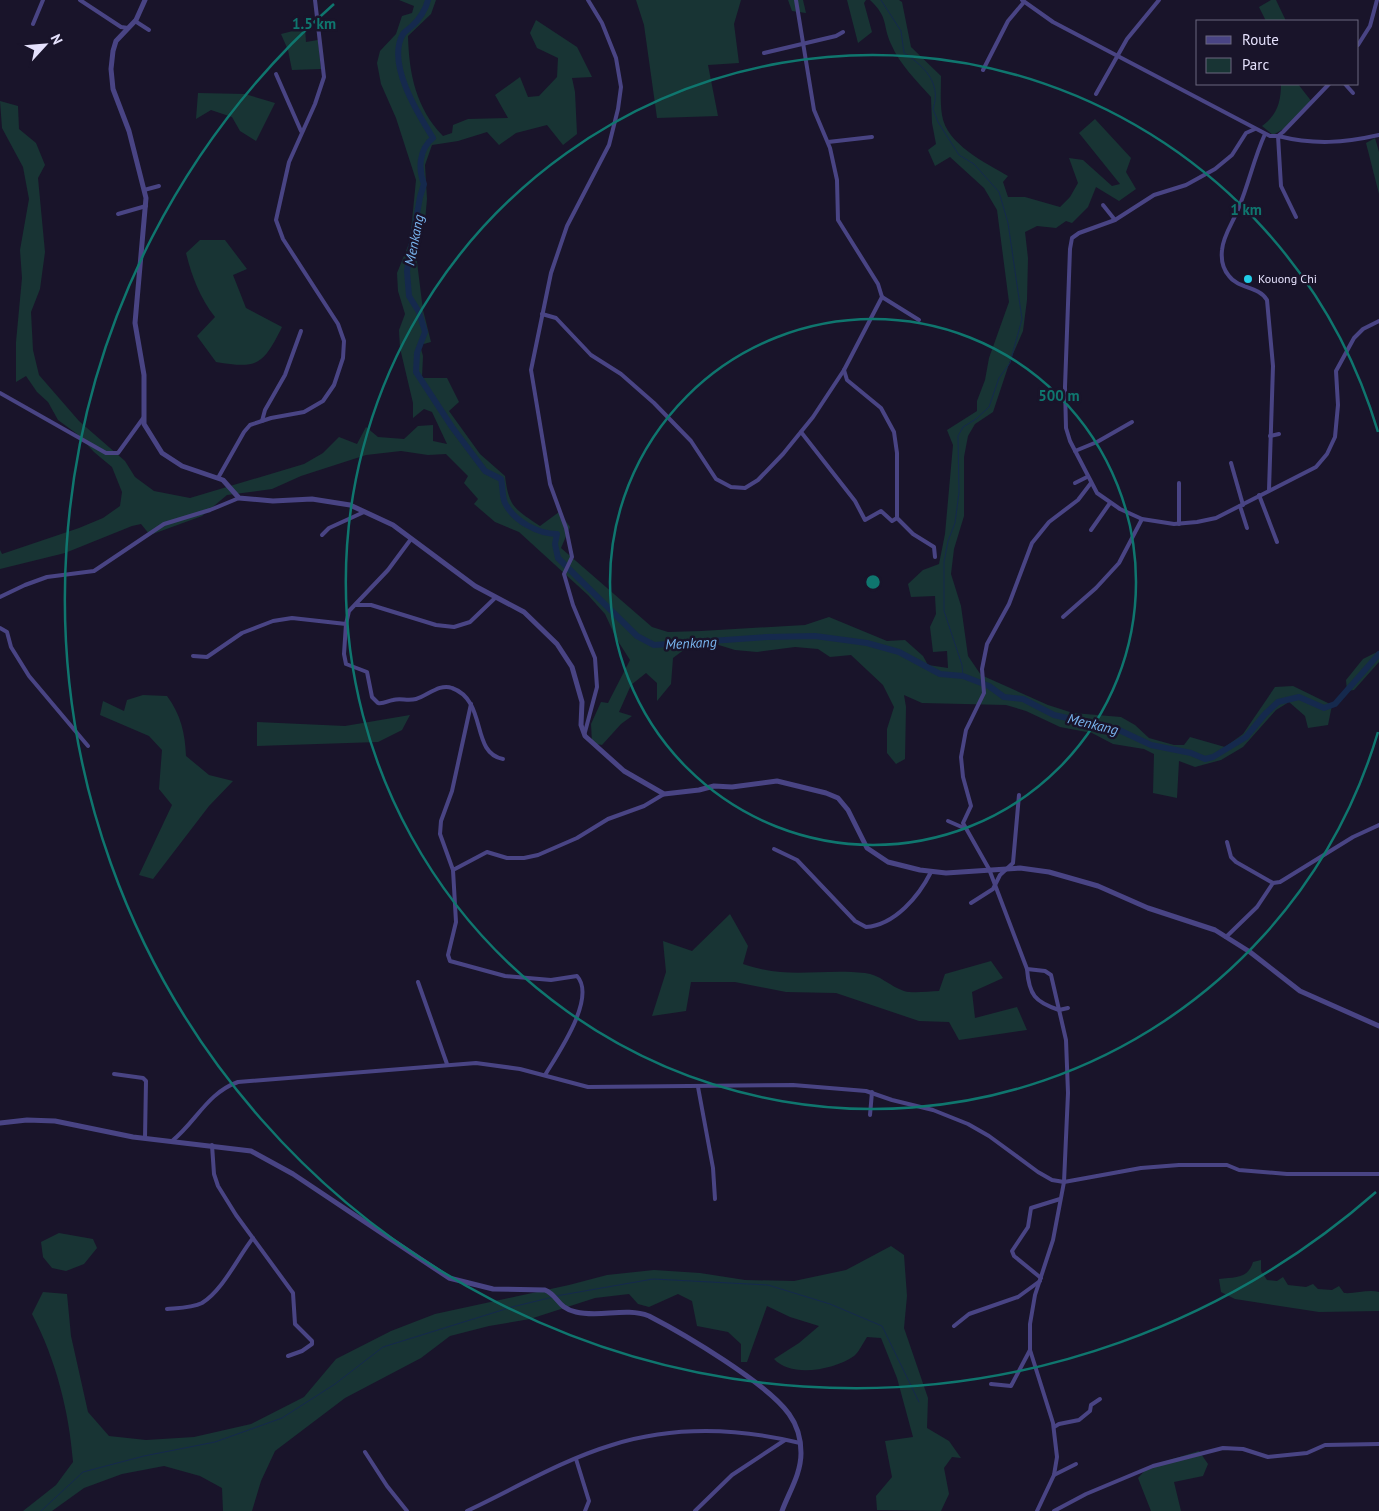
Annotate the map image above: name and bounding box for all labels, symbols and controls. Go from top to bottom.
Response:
text: 1.5 km [292,14,336,33]
north arrow [20,20,70,70]
legend [1196,20,1359,85]
text: Route [1242,30,1279,49]
text: N [47,31,67,47]
text: Parc [1242,55,1269,74]
text: 1 km [1230,200,1262,219]
water label: Menkang [400,213,428,267]
place label: Kouong Chi [1258,271,1317,286]
marker: Kouong Chi [1242,273,1254,285]
text: 500 m [1038,386,1080,405]
centre of rings [864,573,882,591]
water label: Menkang [665,633,717,653]
water label: Menkang [1066,709,1120,739]

